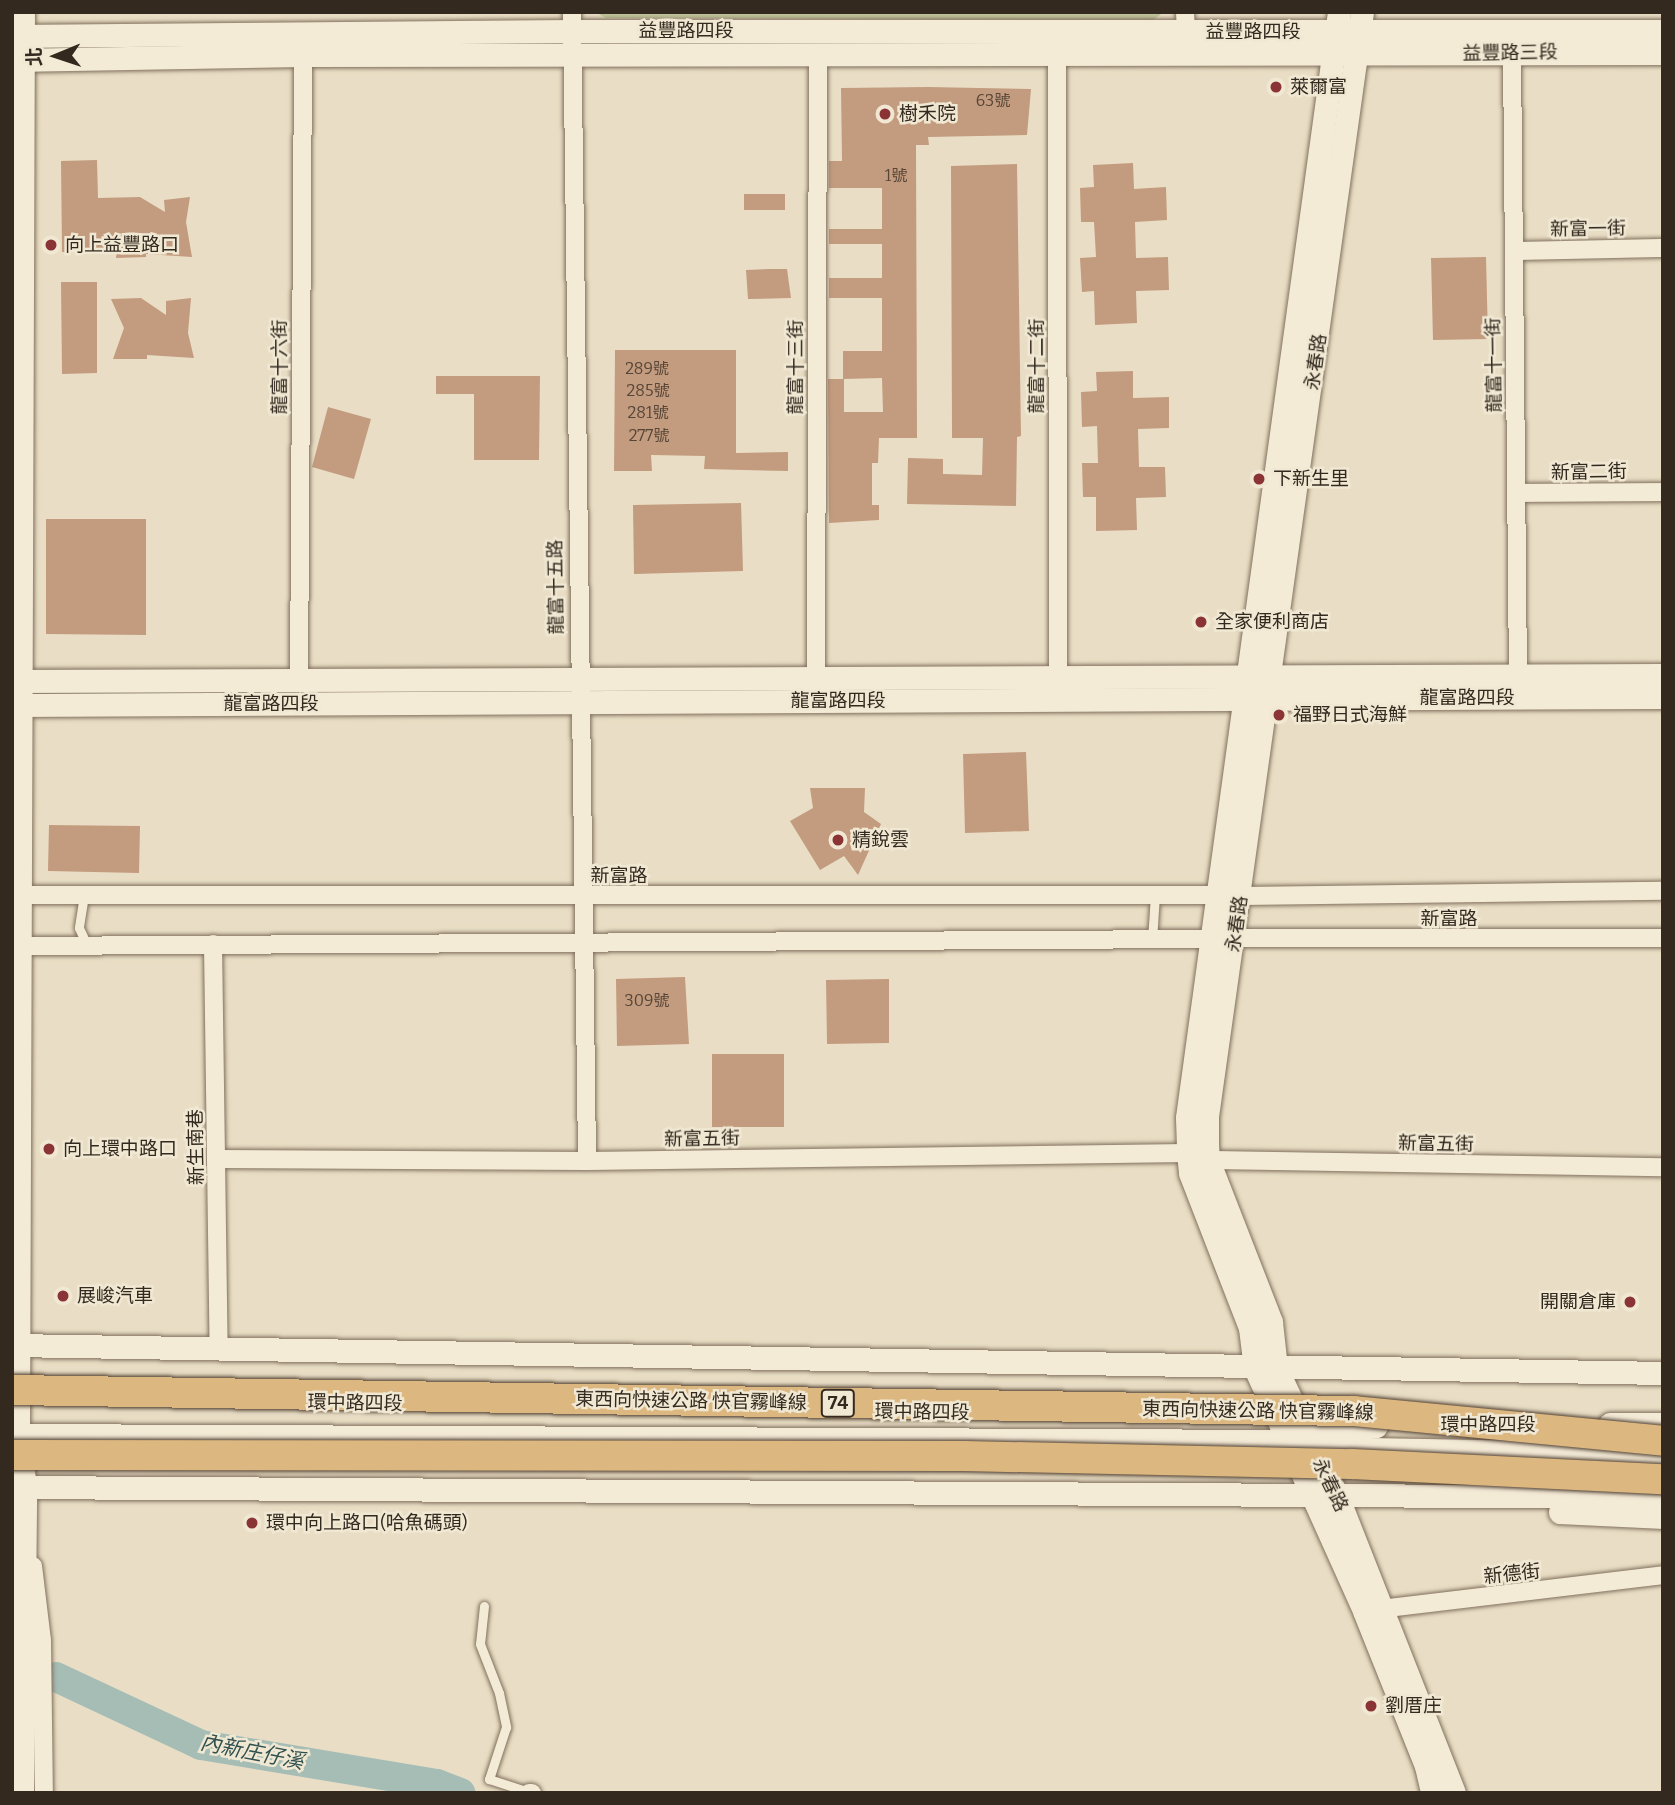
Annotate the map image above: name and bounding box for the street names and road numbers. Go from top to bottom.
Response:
street label: 益豐路四段 [639,20,733,42]
street label: 益豐路四段 [1206,21,1300,43]
street label: 益豐路三段 [1462,41,1558,65]
street label: 新富一街 [1550,217,1626,241]
street label: 龍富十一街 [1482,317,1506,413]
street label: 龍富十二街 [1026,319,1048,413]
street label: 龍富十六街 [269,320,291,414]
street label: 龍富十三街 [785,320,807,414]
street label: 永春路 [1301,332,1331,392]
street label: 新富二街 [1551,460,1627,484]
street label: 龍富十五路 [544,539,568,635]
street label: 龍富路四段 [1420,687,1514,709]
street label: 龍富路四段 [791,690,885,712]
street label: 龍富路四段 [224,693,318,715]
street label: 新富路 [591,865,647,887]
street label: 永春路 [1222,894,1252,954]
street label: 新富路 [1421,908,1477,930]
street label: 新生南巷 [184,1109,208,1185]
street label: 新富五街 [664,1127,740,1151]
street label: 新富五街 [1398,1132,1474,1156]
street label: 東西向快速公路 快官霧峰線 [575,1388,807,1414]
road number: 74 [820,1388,856,1418]
street label: 環中路四段 [307,1391,403,1415]
street label: 東西向快速公路 快官霧峰線 [1142,1398,1374,1424]
street label: 環中路四段 [874,1400,970,1424]
street label: 環中路四段 [1441,1414,1535,1436]
street label: 永春路 [1307,1454,1353,1516]
street label: 新德街 [1482,1560,1542,1588]

